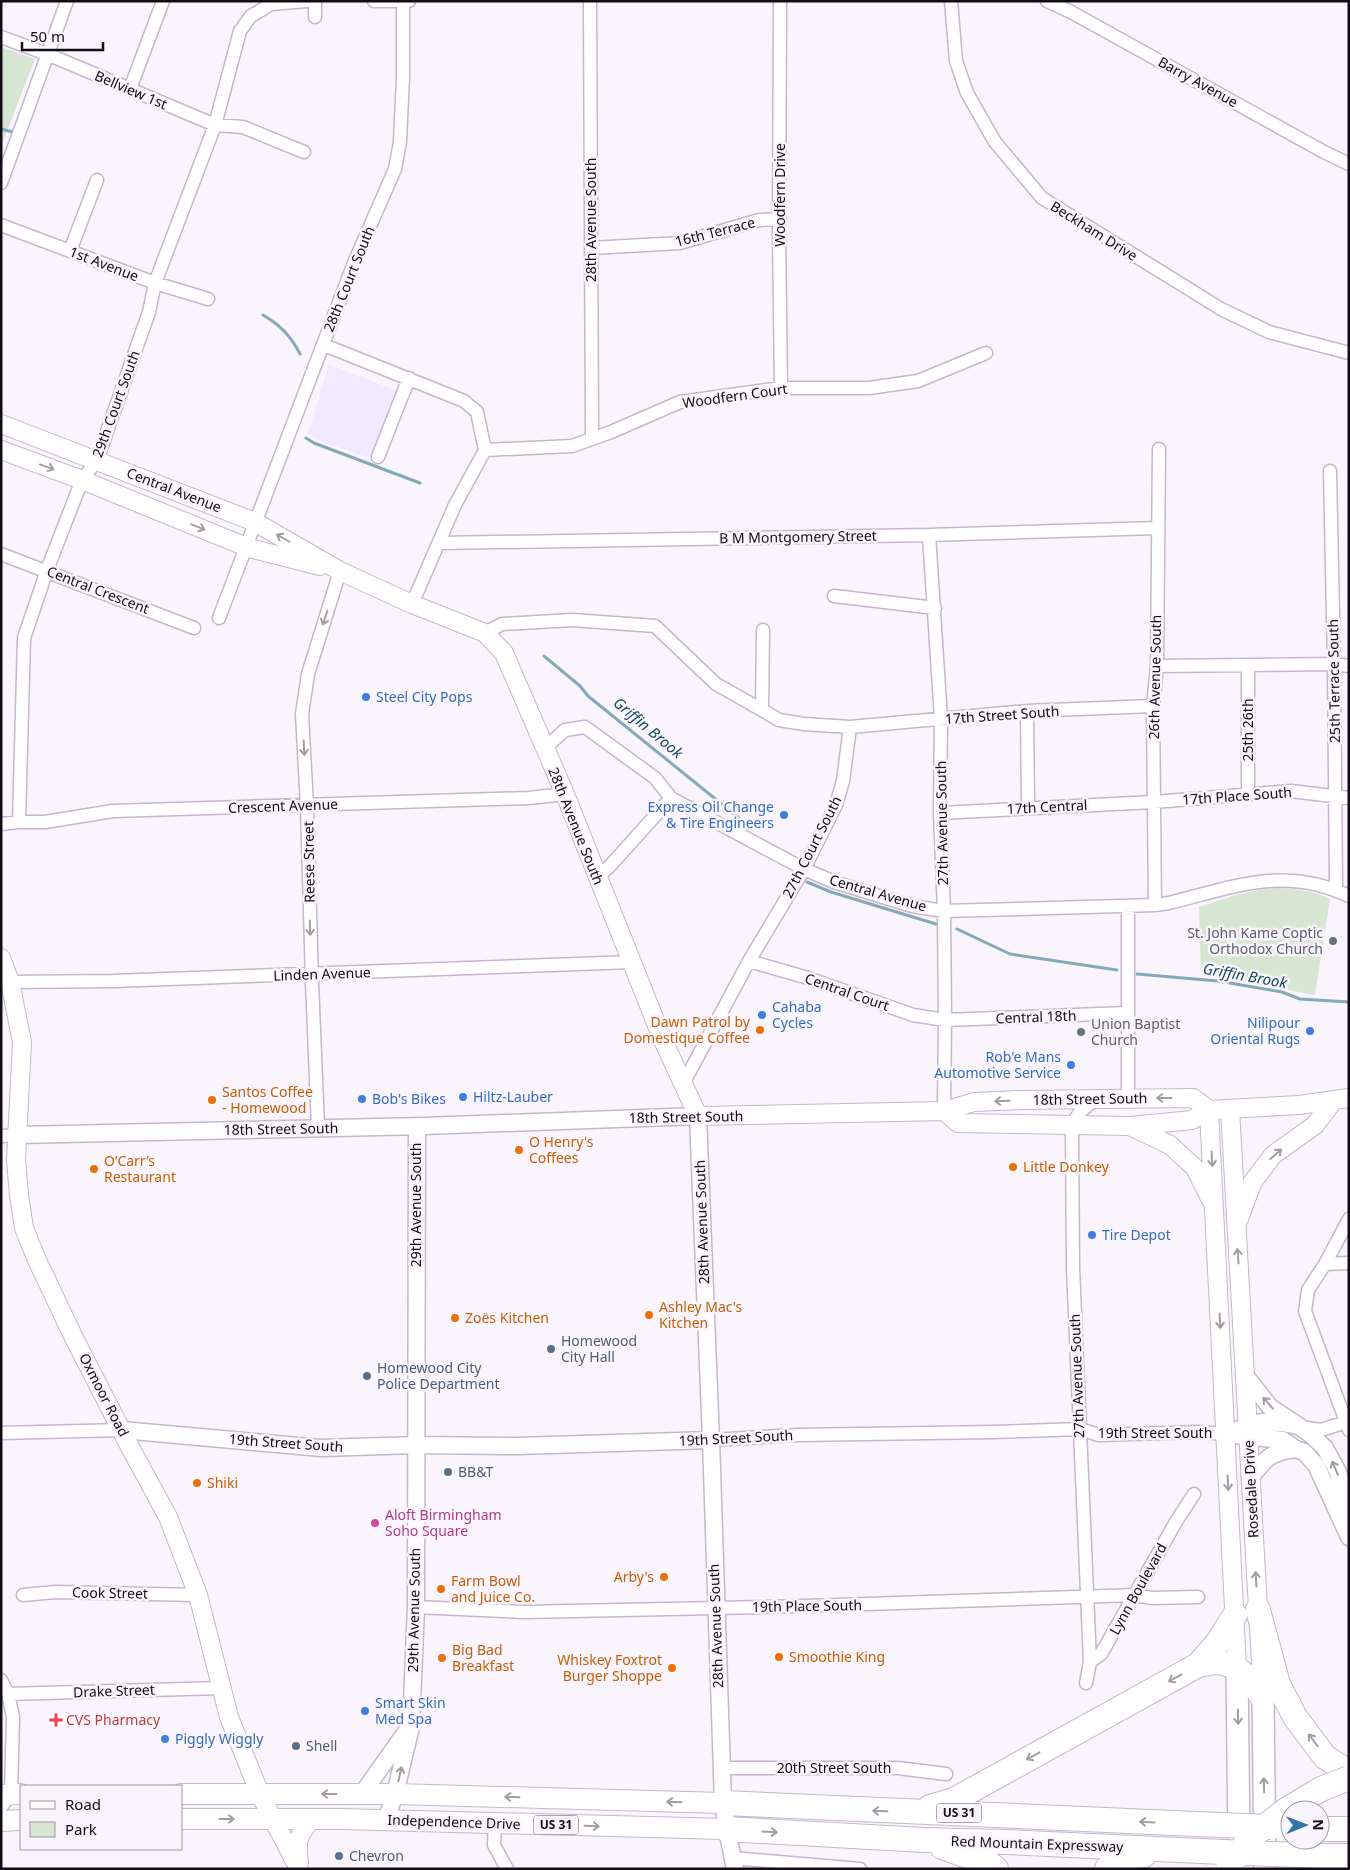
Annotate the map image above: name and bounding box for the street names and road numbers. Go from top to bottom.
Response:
street label: Barry Avenue [1155,52,1242,111]
street label: Bellview 1st [92,66,170,113]
street label: Woodfern Drive [770,143,789,247]
street label: 28th Avenue South [581,158,600,282]
street label: Beckham Drive [1047,196,1141,265]
street label: 16th Terrace [673,212,757,251]
street label: 28th Court South [319,223,378,334]
street label: 1st Avenue [67,242,142,285]
street label: 29th Court South [87,348,144,460]
street label: Woodfern Court [681,379,789,412]
street label: Central Avenue [124,463,224,516]
street label: B M Montgomery Street [719,526,877,547]
street label: Central Crescent [44,561,152,618]
street label: 26th Avenue South [1144,614,1165,739]
street label: 25th Terrace South [1323,619,1344,743]
street label: 25th 26th [1238,698,1257,762]
street label: 17th Street South [944,701,1060,728]
street label: 27th Avenue South [931,761,952,886]
street label: 28th Avenue South [544,764,609,887]
street label: 17th Place South [1181,782,1293,809]
street label: 27th Court South [778,792,846,901]
street label: Crescent Avenue [228,794,338,817]
street label: 17th Central [1006,795,1088,818]
street label: Reese Street [298,821,319,903]
street label: Central Avenue [827,870,929,915]
street label: Linden Avenue [273,962,371,985]
street label: Central Court [803,968,892,1015]
street label: Central 18th [995,1006,1077,1027]
street label: 18th Street South [1033,1088,1147,1109]
street label: 18th Street South [629,1106,743,1127]
street label: 18th Street South [224,1118,338,1139]
street label: 29th Avenue South [406,1143,425,1267]
street label: 28th Avenue South [690,1159,713,1285]
street label: 27th Avenue South [1065,1313,1088,1439]
street label: Oxmoor Road [75,1350,134,1440]
street label: 19th Street South [1098,1423,1212,1442]
street label: 19th Street South [678,1425,794,1450]
street label: 19th Street South [228,1429,344,1456]
street label: Rosedale Drive [1238,1439,1263,1538]
street label: Lynn Boulevard [1105,1540,1171,1638]
street label: 29th Avenue South [403,1547,424,1672]
street label: 28th Avenue South [704,1563,727,1689]
street label: Cook Street [72,1582,148,1603]
street label: 19th Place South [752,1595,862,1616]
street label: Drake Street [73,1680,155,1701]
street label: 20th Street South [777,1758,891,1777]
road number: US 31 [936,1804,982,1822]
street label: Independence Drive [387,1810,521,1833]
road number: US 31 [534,1816,578,1834]
street label: Red Mountain Expressway [950,1831,1125,1856]

